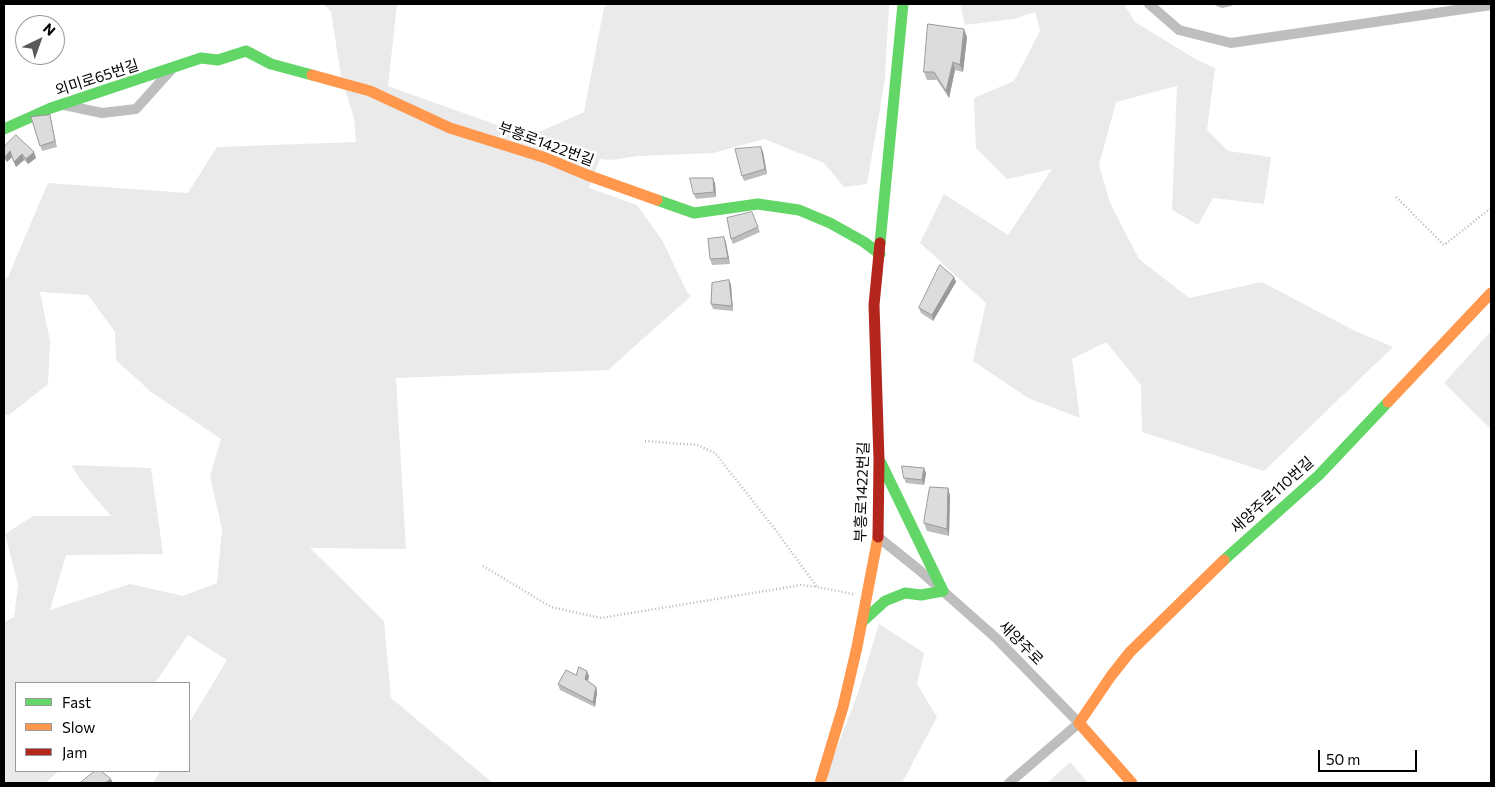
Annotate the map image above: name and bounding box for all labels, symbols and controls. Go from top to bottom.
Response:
north arrow [15,15,65,65]
text: N [40,19,59,39]
street label: 외미로65번길 [53,56,141,100]
street label: 부흥로1422번길 [496,118,596,170]
street label: 부흥로1422번길 [851,441,873,543]
street label: 새양주로110번길 [1227,453,1317,537]
street label: 새양주로 [995,617,1047,669]
legend [15,682,190,772]
text: Fast [62,693,91,711]
text: Slow [62,718,95,736]
scale bar [1320,740,1419,772]
text: Jam [62,743,87,761]
text: 50 m [1326,750,1360,768]

